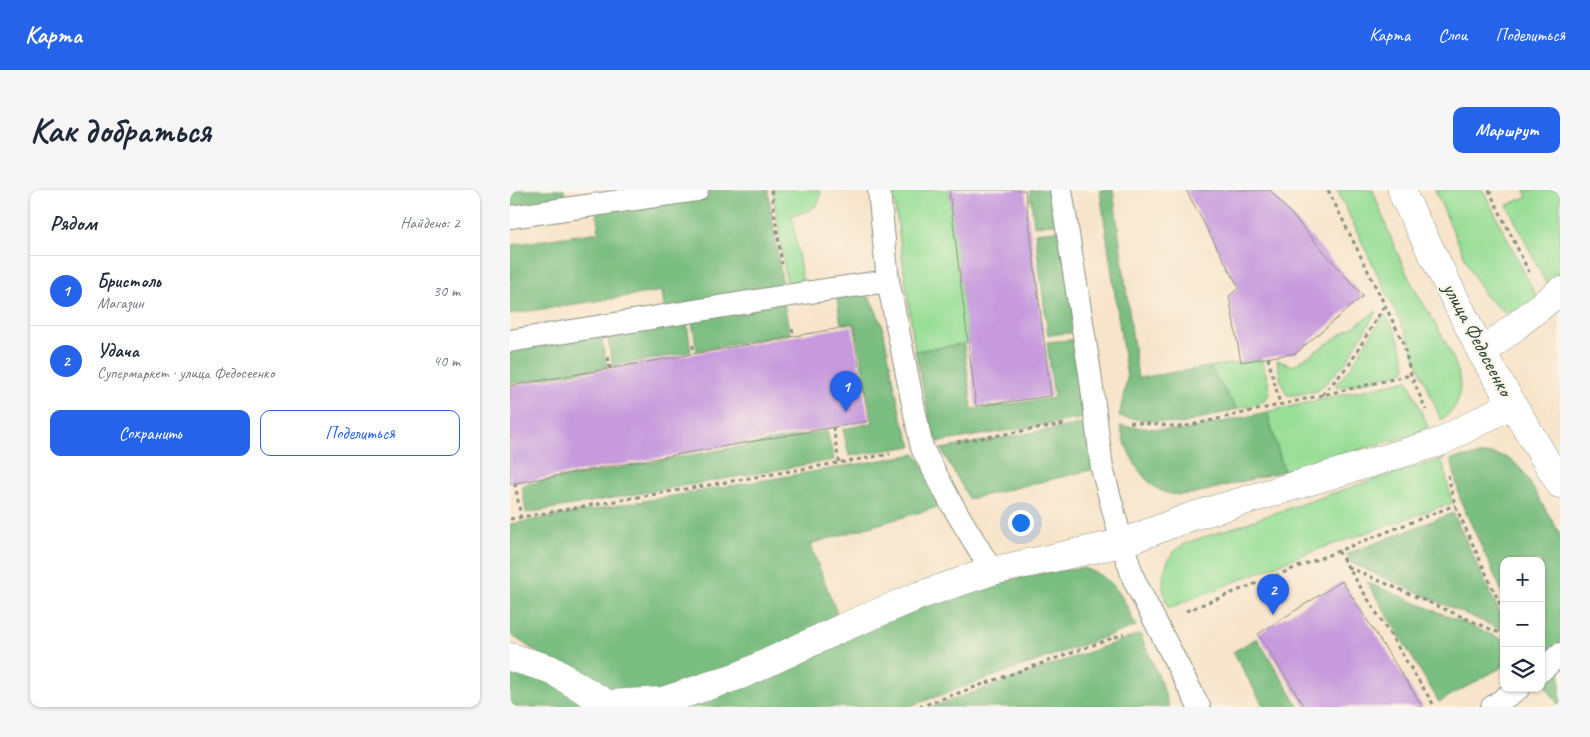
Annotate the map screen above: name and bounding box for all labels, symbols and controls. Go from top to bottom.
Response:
text: Карта [25,20,82,50]
text: Карта [1369,24,1410,46]
text: Слои [1438,24,1467,46]
text: Поделиться [1495,24,1565,46]
button: Маршрут [1453,107,1560,153]
text: Как добраться [30,108,211,153]
text: Рядом [50,210,97,236]
text: Найдено: 2 [400,213,460,233]
text: Бристоль [97,269,161,293]
street label: улица Федосеенко [1436,276,1520,402]
text: 1 [62,281,70,301]
text: 30 m [433,281,460,301]
text: Магазин [97,293,144,313]
text: Удача [97,339,139,363]
text: 2 [62,351,70,371]
text: 40 m [433,351,460,371]
text: Супермаркет · улица Федосеенко [97,363,274,383]
pin: 1 [830,371,862,412]
button: Сохранить [50,410,250,456]
button: Поделиться [260,410,460,456]
your location [1008,510,1034,536]
map controls [1500,557,1545,692]
button: + [1500,557,1545,602]
pin: 2 [1257,574,1289,615]
button: − [1500,602,1545,647]
button: layers [1500,647,1545,692]

